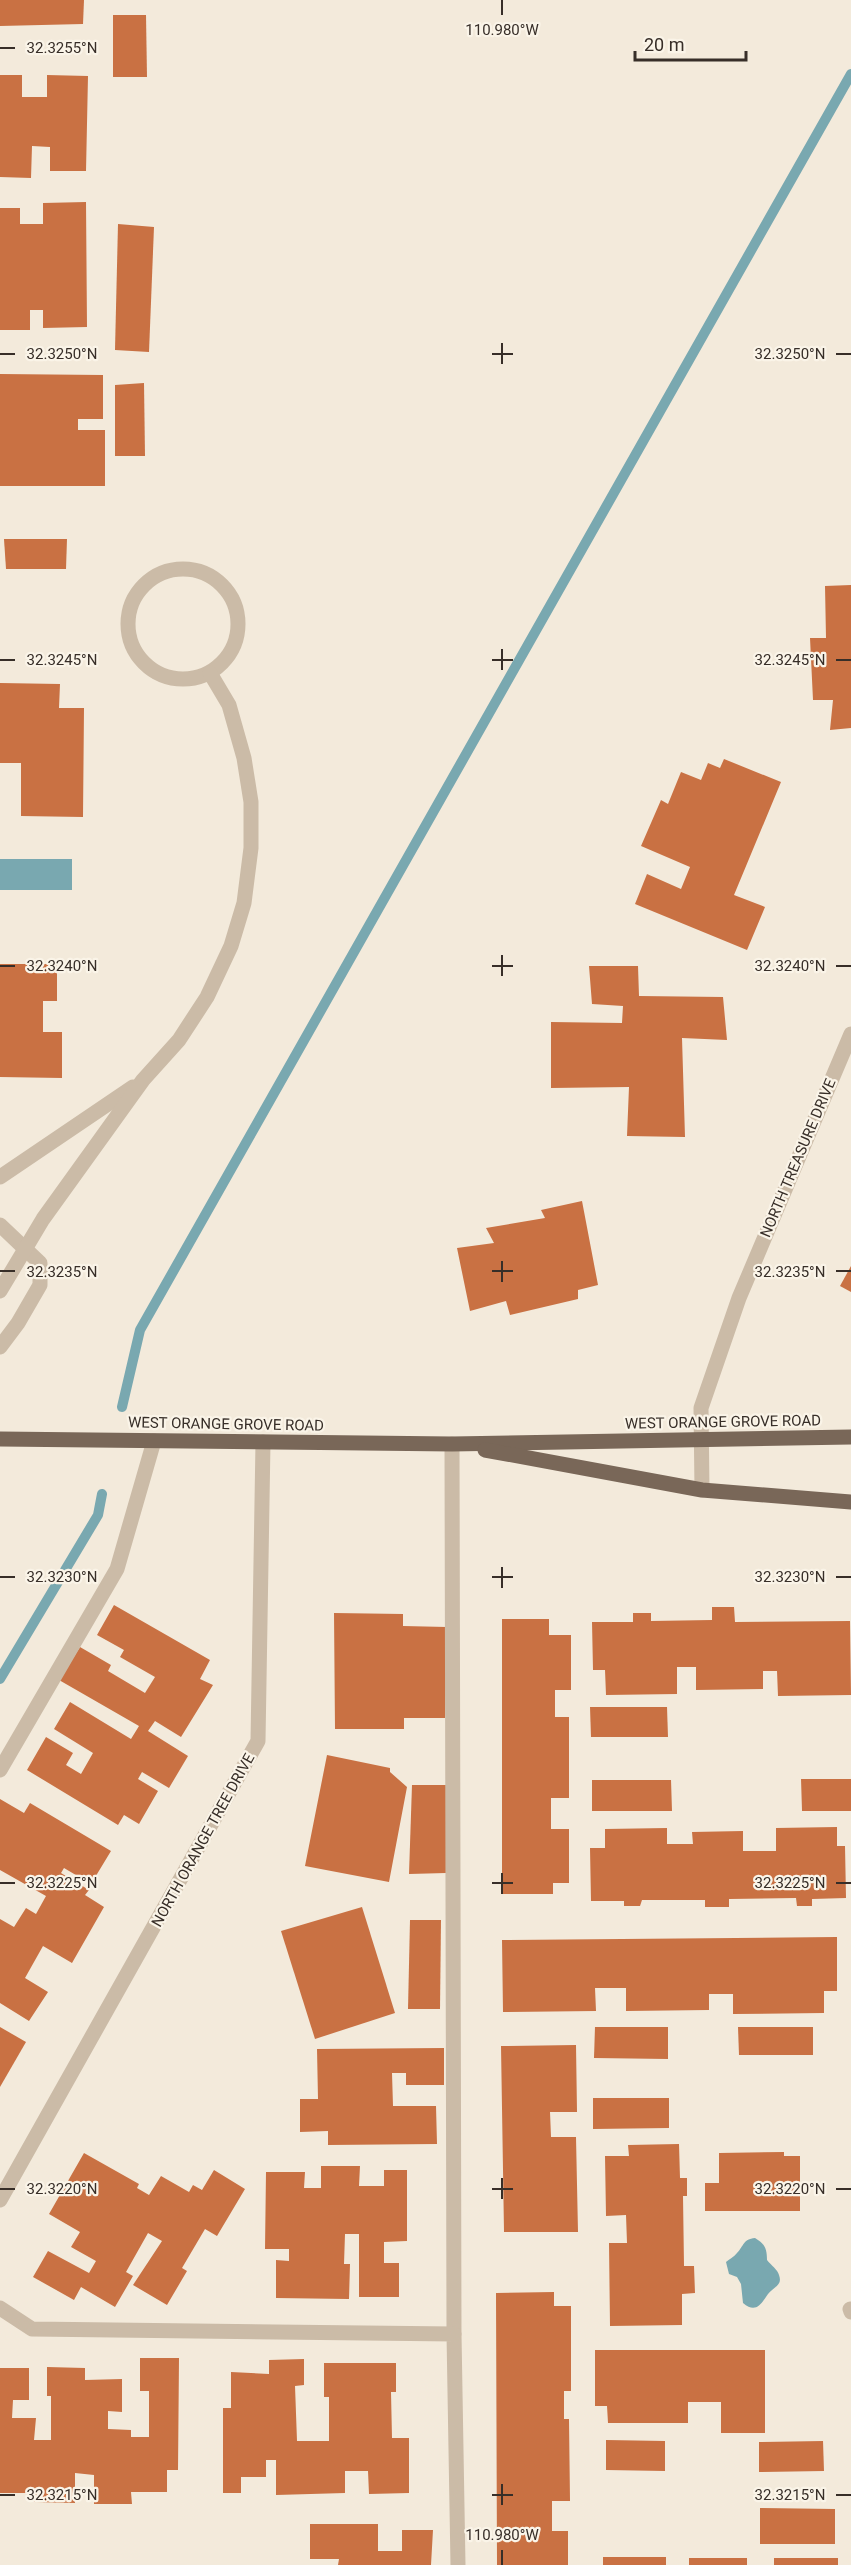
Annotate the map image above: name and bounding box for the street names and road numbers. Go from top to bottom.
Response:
street label: NORTH TREASURE DRIVE [756,1076,840,1240]
street label: WEST ORANGE GROVE ROAD [625,1411,821,1433]
street label: WEST ORANGE GROVE ROAD [128,1413,324,1435]
street label: NORTH ORANGE TREE DRIVE [148,1750,258,1930]

